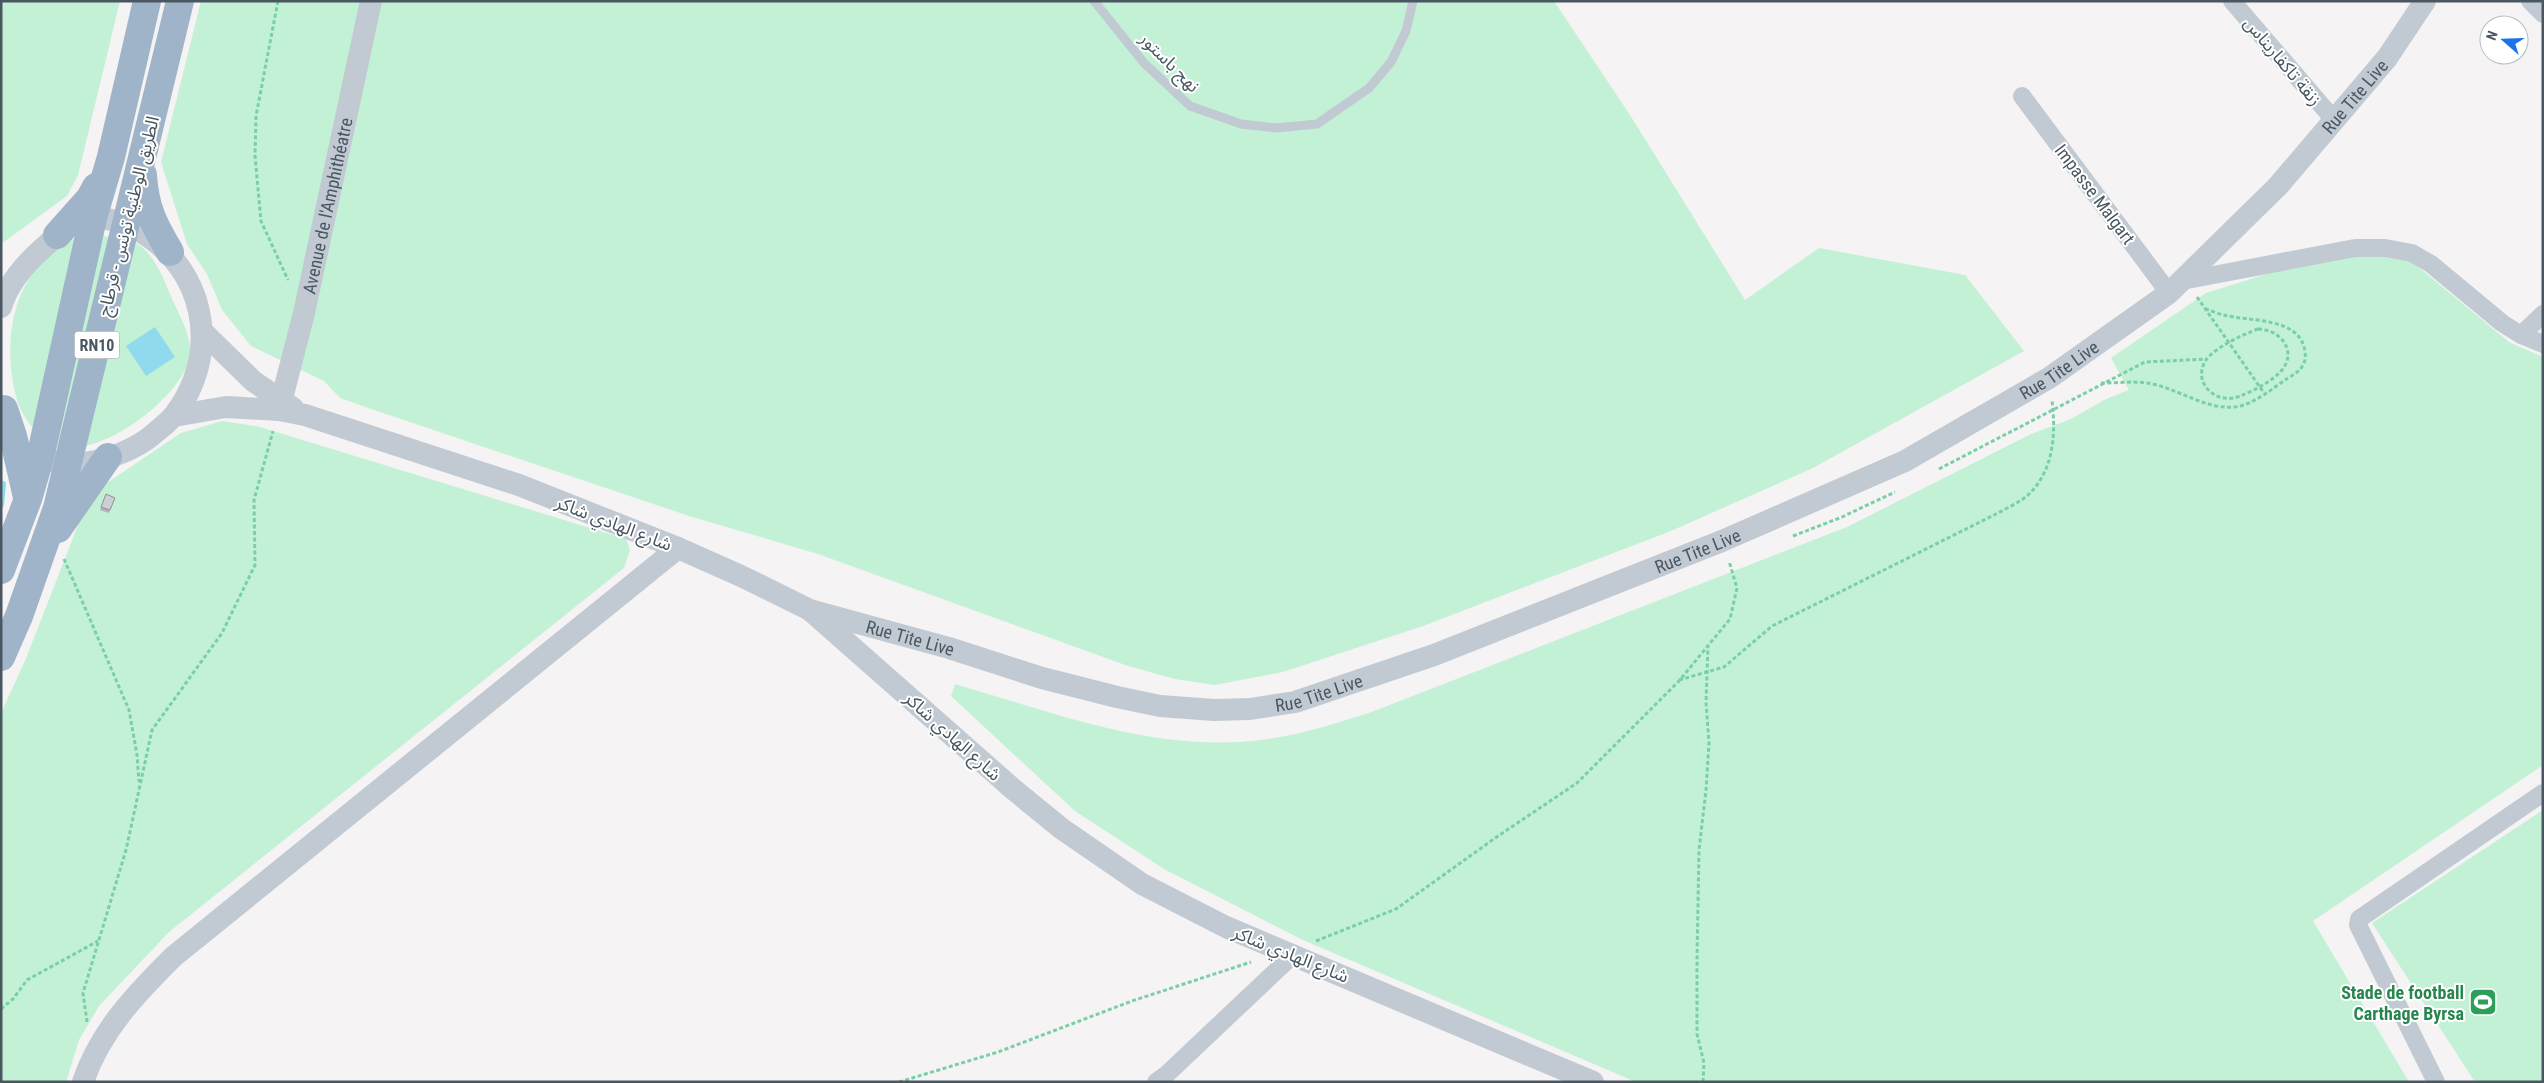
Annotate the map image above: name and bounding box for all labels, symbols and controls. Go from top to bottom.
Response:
street label: زنقة تاكفاريناس [2239,12,2326,110]
north arrow [2479,15,2529,65]
street label: نهج باستور [1133,27,1204,98]
text: N [2483,29,2501,42]
street label: Rue Tite Live [2317,55,2392,137]
street label: الطريق الوطنية تونس - قرطاج [93,114,166,319]
street label: Avenue de l'Amphithéatre [298,116,356,296]
street label: Impasse Malgart [2051,140,2139,248]
road number: RN10 [74,332,120,358]
street label: Rue Tite Live [2016,336,2102,403]
street label: شارع الهادي شاكر [551,491,675,559]
street label: Rue Tite Live [1652,524,1744,577]
street label: Rue Tite Live [864,615,957,660]
street label: Rue Tite Live [1273,669,1365,715]
street label: شارع الهادي شاكر [897,686,1006,788]
street label: شارع الهادي شاكر [1228,921,1352,990]
place label: Stade de football Carthage Byrsa [2341,982,2464,1024]
sports icon: Stade de football Carthage Byrsa [2468,987,2498,1017]

